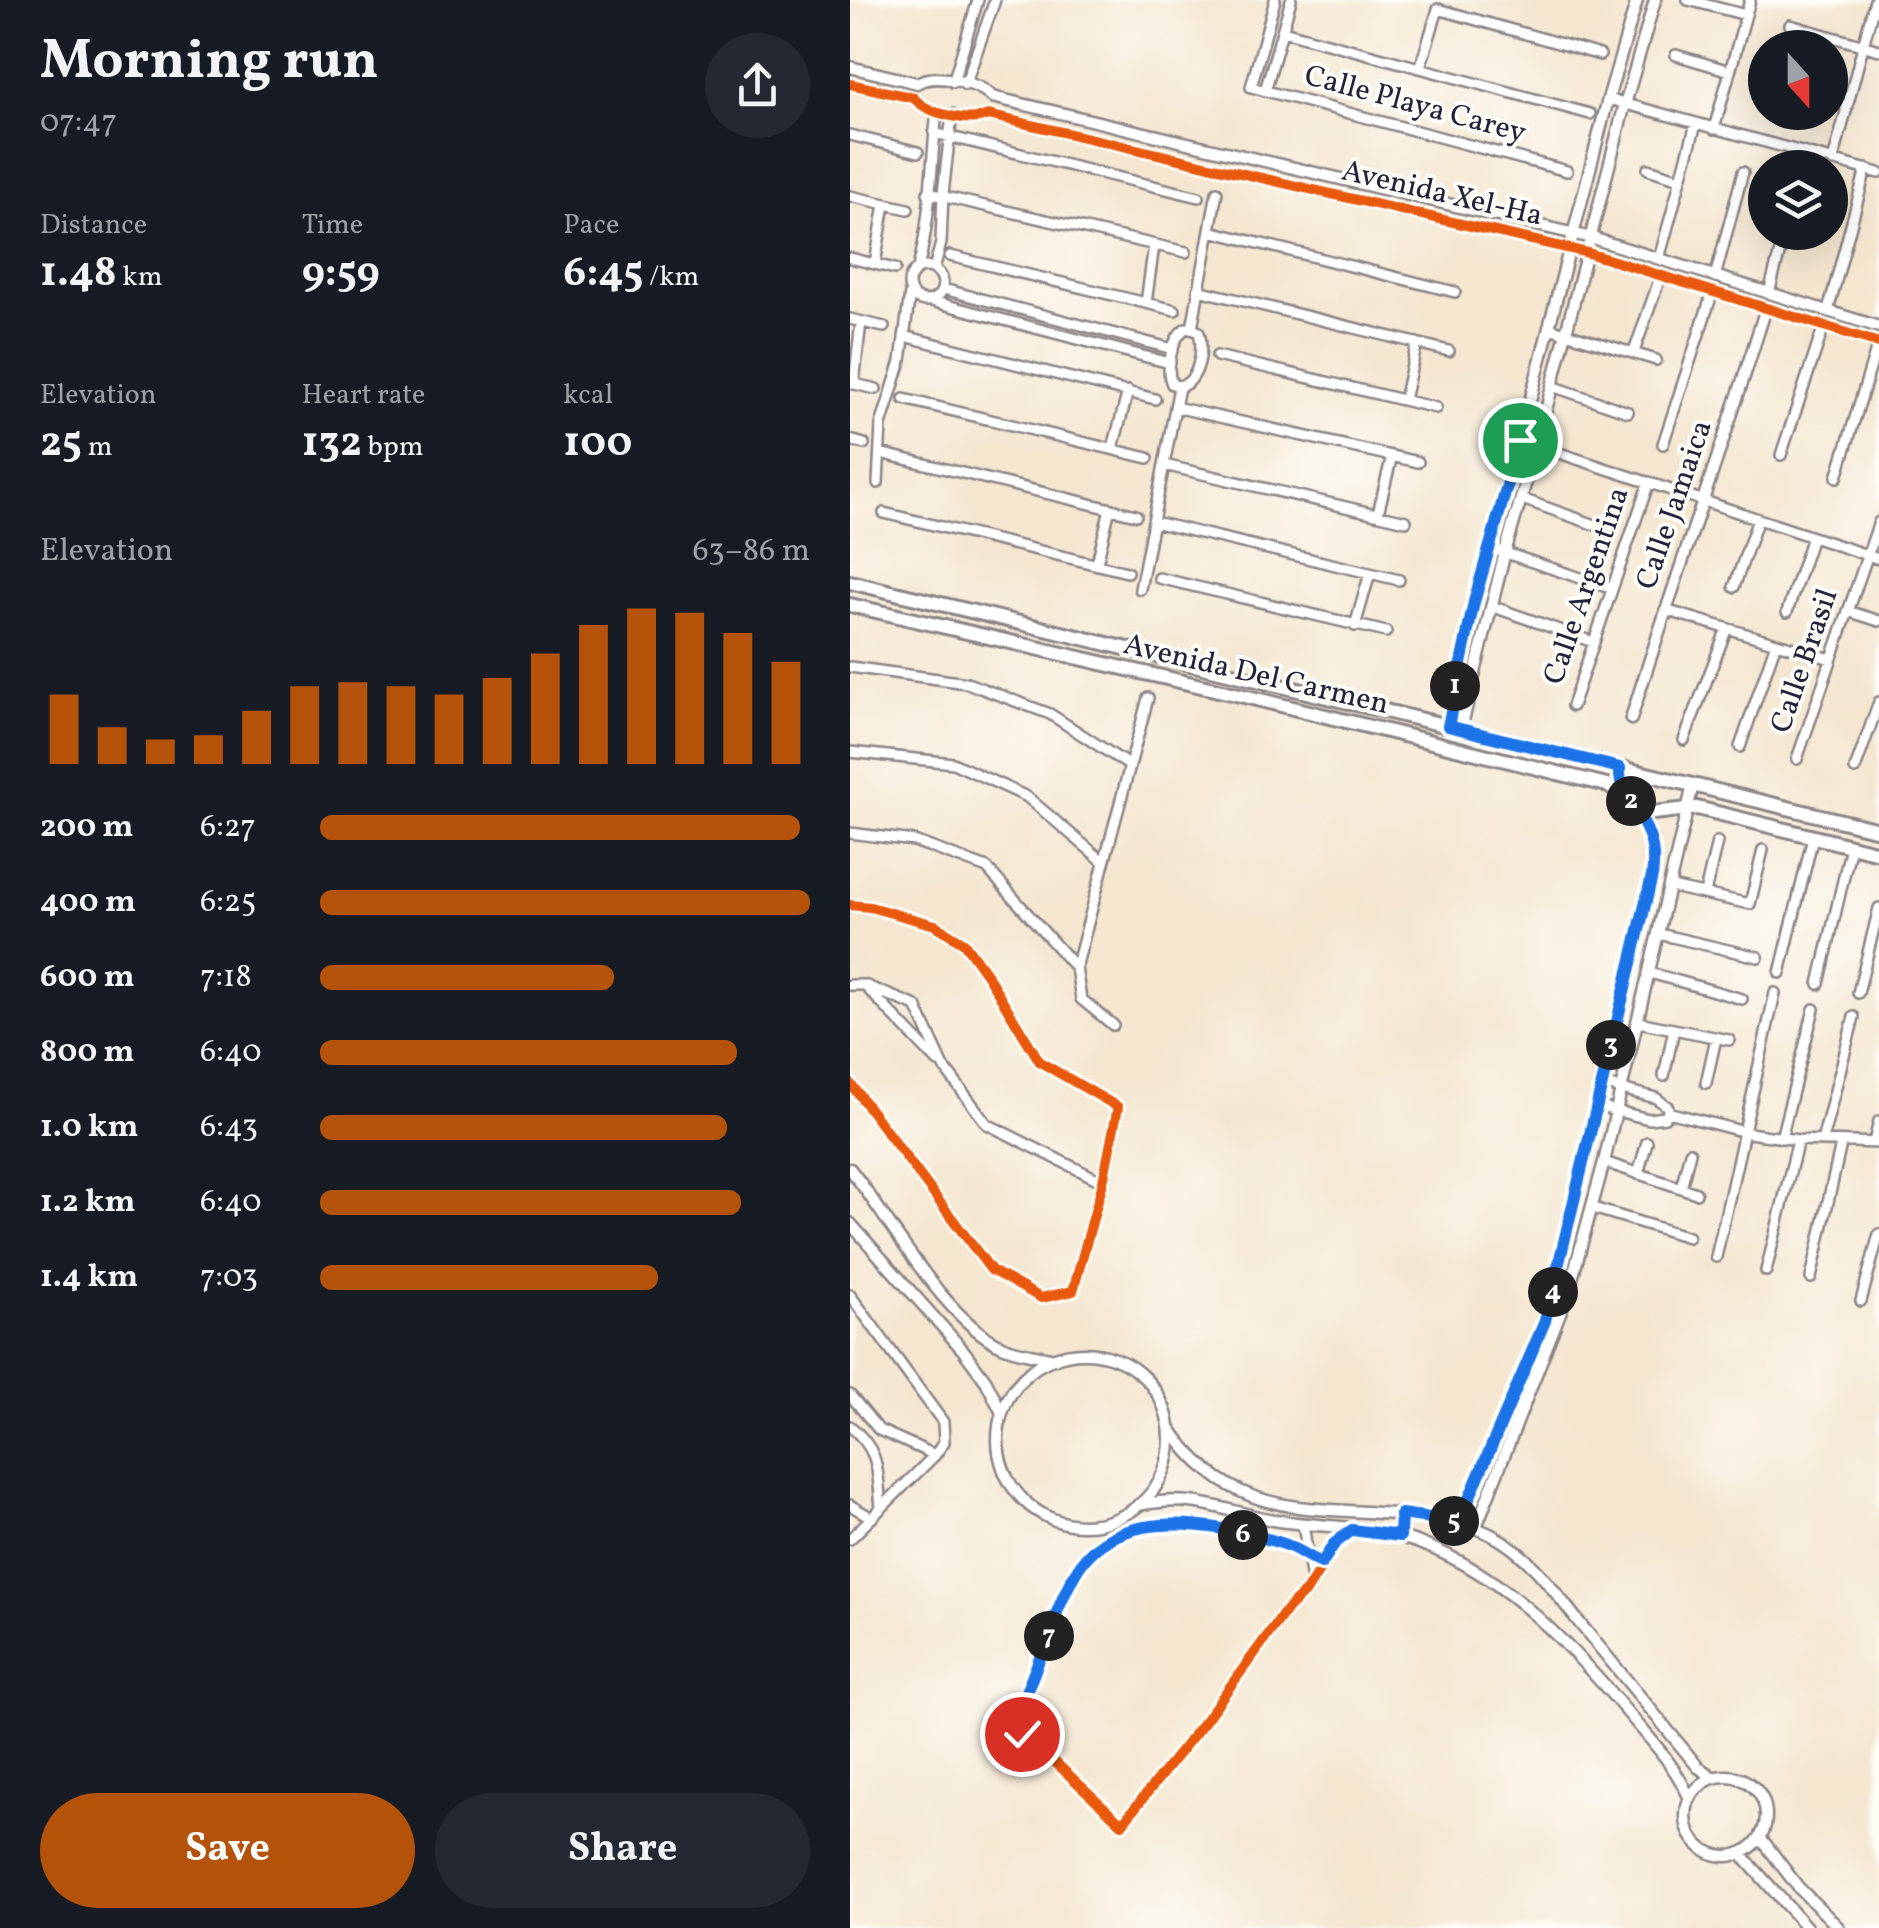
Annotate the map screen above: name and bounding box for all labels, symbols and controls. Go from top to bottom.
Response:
text: Morning run [40,25,379,101]
north arrow [1748,30,1848,130]
map controls [1748,30,1848,250]
button: share [705,33,810,138]
street label: Calle Playa Carey [1300,55,1530,155]
text: 07:47 [40,101,117,145]
button: layers [1748,150,1848,250]
street label: Avenida Xel-Ha [1338,151,1546,237]
text: Distance [40,206,147,245]
text: Time [302,206,363,245]
text: Pace [563,206,619,245]
text: 1.48 [40,245,117,304]
text: 9:59 [302,245,380,304]
text: 6:45 [563,245,643,304]
text: km [117,258,162,297]
text: /km [643,258,699,297]
text: Elevation [40,376,156,415]
text: Heart rate [302,376,425,415]
text: kcal [563,376,613,415]
pin [1478,398,1563,483]
icon: arrive [1493,413,1548,468]
text: 25 [40,415,82,474]
text: 132 [302,415,362,474]
text: 100 [563,415,632,474]
street label: Calle Jamaica [1626,415,1724,595]
text: m [82,428,112,467]
text: bpm [362,428,424,467]
street label: Calle Argentina [1534,482,1640,690]
text: Elevation [40,530,173,574]
text: 63–86 m [693,530,810,574]
street label: Calle Brasil [1761,583,1849,739]
street label: Avenida Del Carmen [1119,624,1393,726]
pin: 1 [1430,661,1480,711]
text: 1 [1449,666,1461,705]
pin: 2 [1606,776,1656,826]
text: 2 [1624,781,1638,820]
text: 200 m [40,806,134,850]
text: 6:27 [200,806,256,850]
text: 400 m [40,881,136,925]
text: 6:25 [200,881,256,925]
text: 600 m [40,956,135,1000]
text: 7:18 [200,956,252,1000]
pin: 3 [1586,1020,1636,1070]
text: 3 [1604,1025,1618,1064]
text: 800 m [40,1031,135,1075]
text: 6:40 [200,1031,261,1075]
text: 1.0 km [40,1106,138,1150]
text: 6:43 [200,1106,258,1150]
text: 1.2 km [40,1181,135,1225]
text: 6:40 [200,1181,261,1225]
text: 1.4 km [40,1256,138,1300]
text: 7:03 [200,1256,258,1300]
pin: 4 [1528,1267,1578,1317]
text: 4 [1545,1272,1561,1311]
pin: 5 [1429,1496,1479,1546]
text: 5 [1447,1501,1461,1540]
pin: 6 [1218,1510,1268,1560]
text: 6 [1235,1515,1251,1554]
pin: 7 [1024,1611,1074,1661]
text: 7 [1042,1616,1056,1655]
pin [980,1692,1065,1777]
icon: check [995,1707,1050,1762]
button: Save [40,1793,415,1908]
button: Share [435,1793,810,1908]

